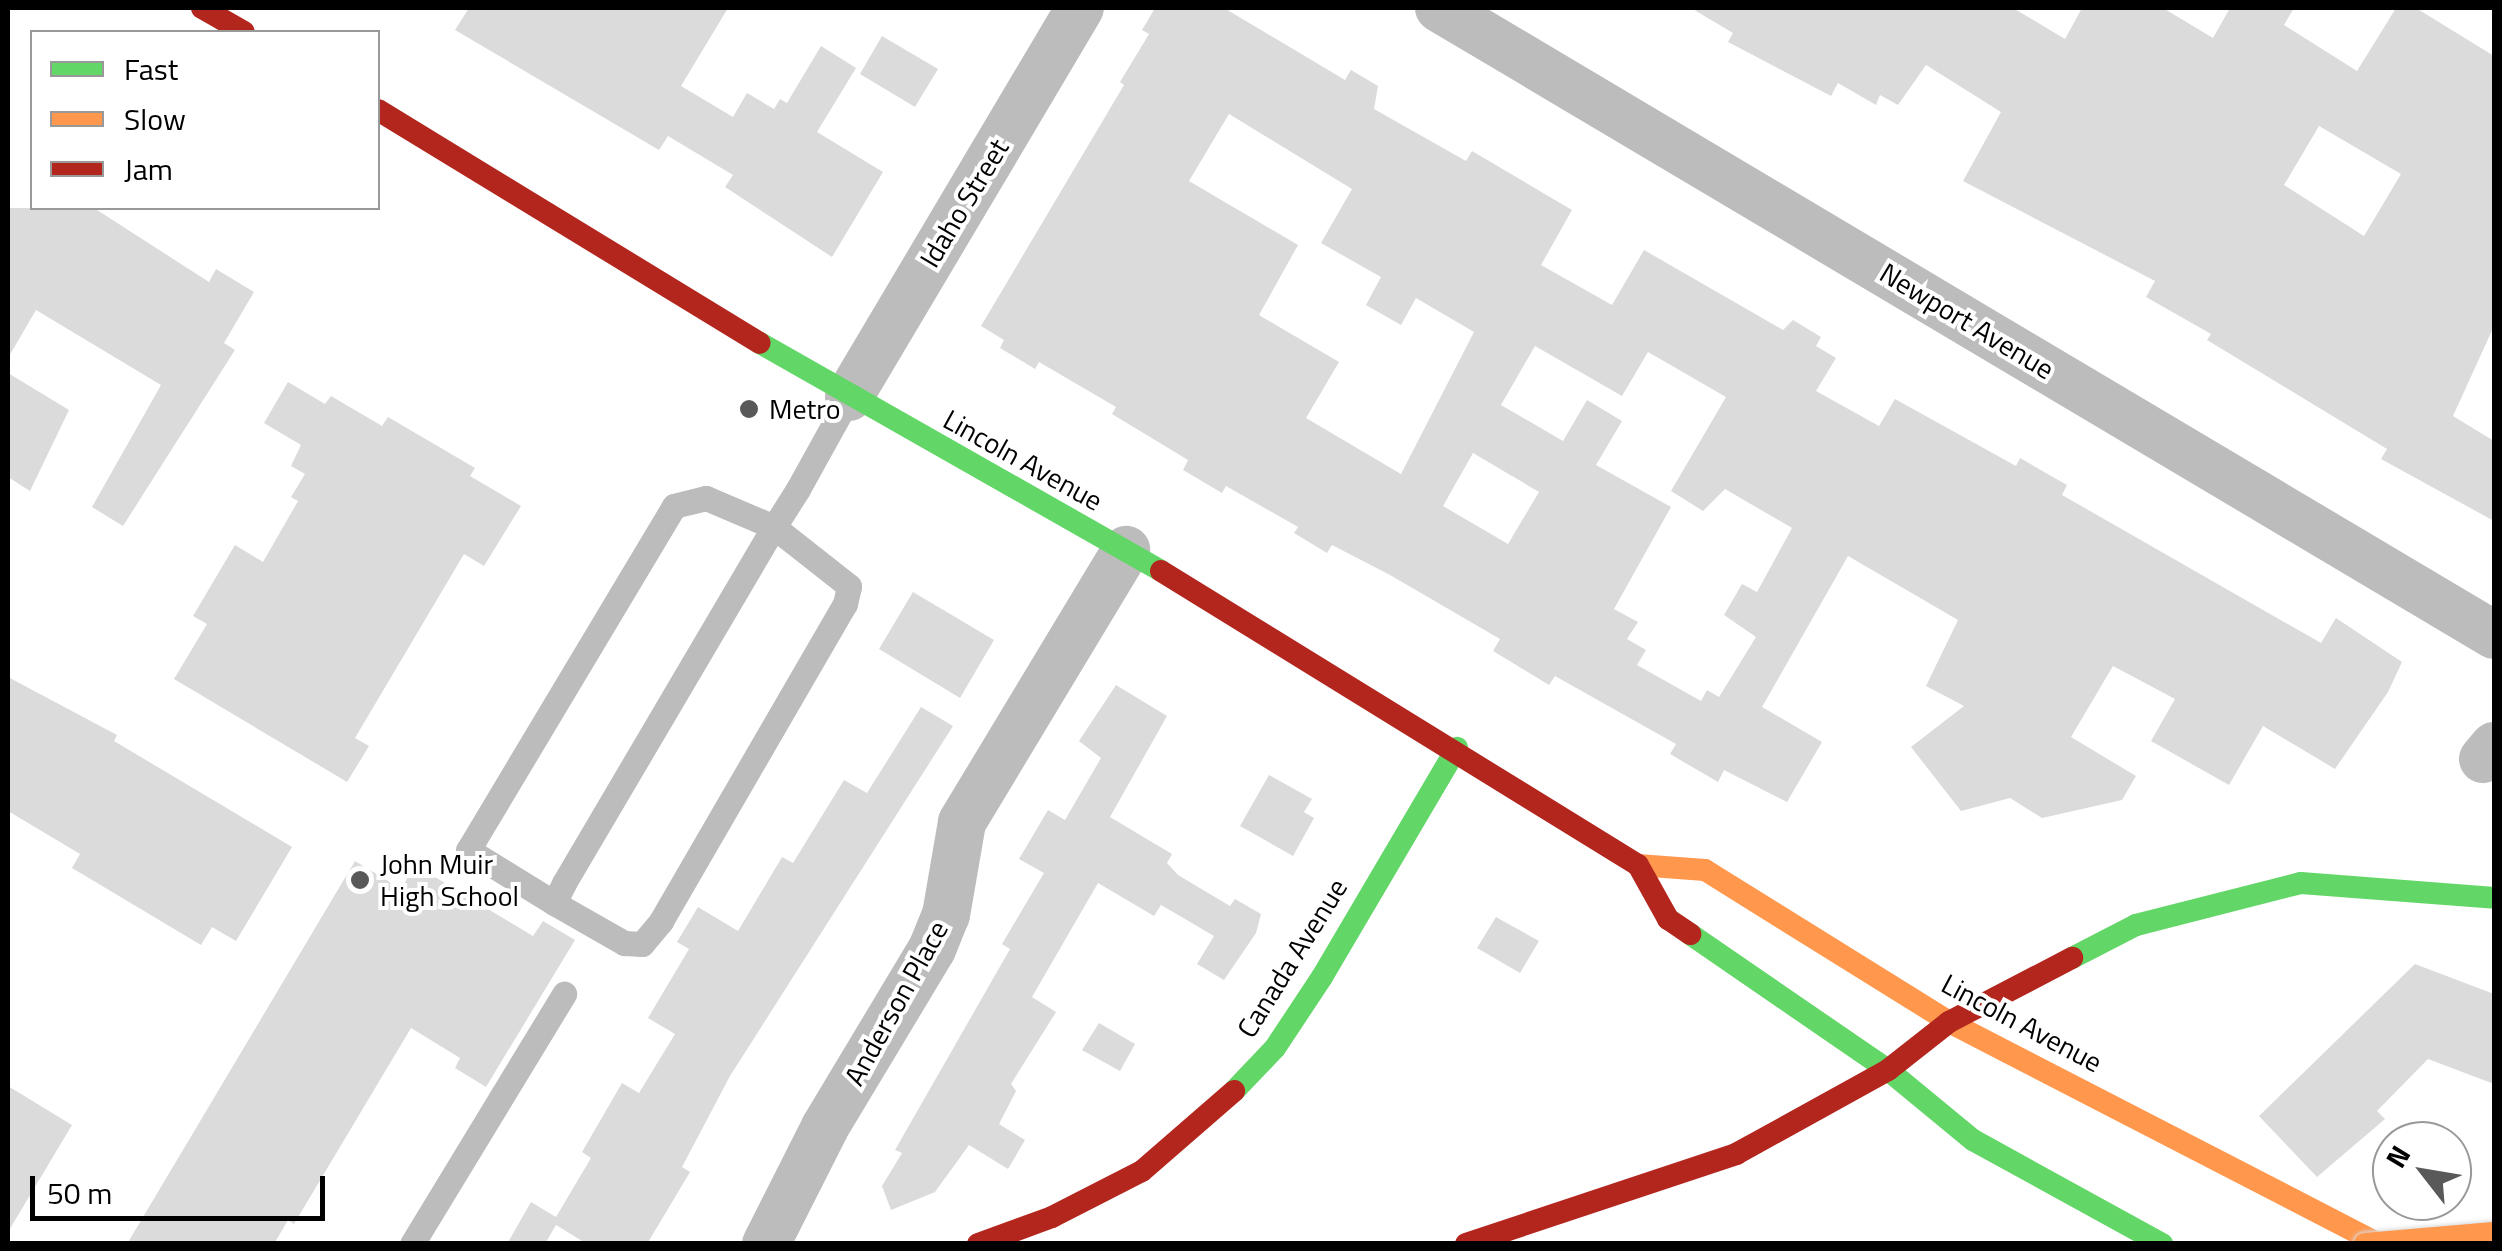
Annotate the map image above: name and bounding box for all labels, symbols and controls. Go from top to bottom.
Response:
legend [30,30,380,210]
text: Fast [124,46,178,92]
text: Slow [124,96,186,142]
street label: Idaho Street [913,133,1015,273]
text: Jam [124,146,173,192]
street label: Newport Avenue [1874,256,2060,386]
place label: Metro [769,392,840,426]
marker: Metro [738,398,760,420]
street label: Lincoln Avenue [938,402,1108,518]
place label: John Muir High School [380,847,519,913]
marker: John Muir High School [349,869,371,891]
street label: Canada Avenue [1230,872,1354,1044]
street label: Anderson Place [837,915,955,1091]
street label: Lincoln Avenue [1936,967,2108,1079]
north arrow [2372,1121,2472,1221]
text: N [2374,1137,2421,1176]
scale bar [35,1156,330,1218]
text: 50 m [47,1170,112,1216]

